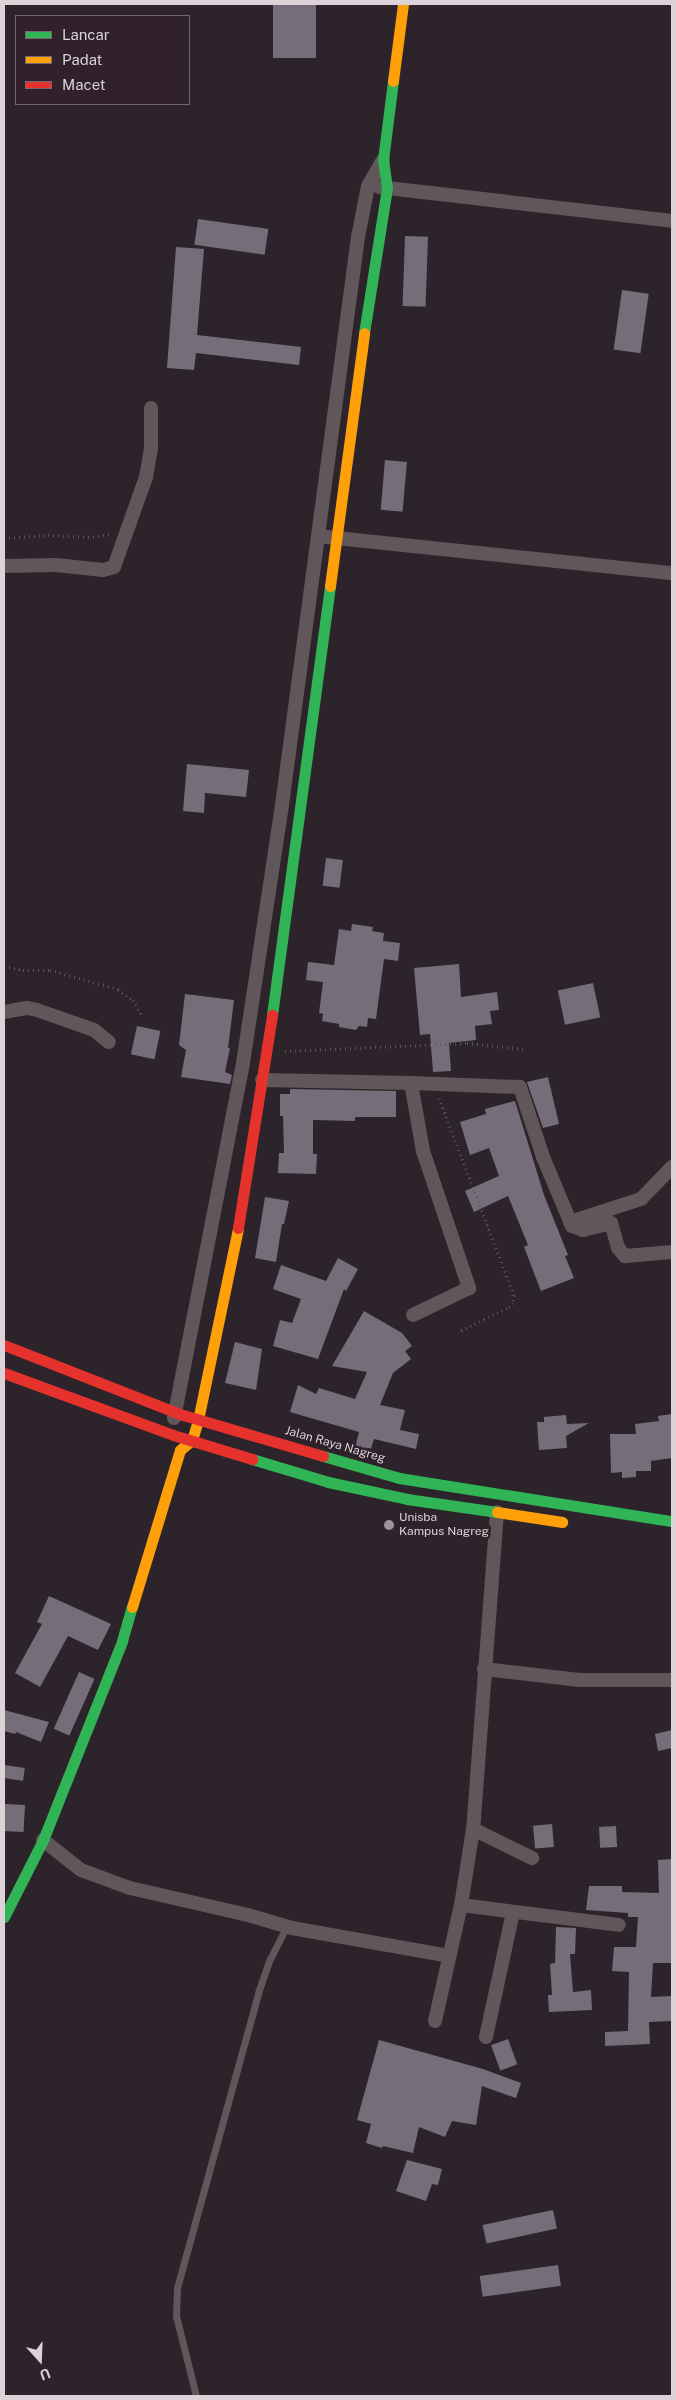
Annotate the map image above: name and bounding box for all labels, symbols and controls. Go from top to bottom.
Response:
legend [15,15,190,105]
text: Lancar [62,26,110,43]
text: Padat [62,51,102,68]
text: Macet [62,76,106,93]
street label: Jalan Raya Nagreg [283,1424,387,1466]
place label: Unisba Kampus Nagreg [399,1511,489,1539]
marker: Unisba Kampus Nagreg [383,1519,395,1531]
north arrow [15,2335,65,2385]
text: U [38,2365,53,2383]

